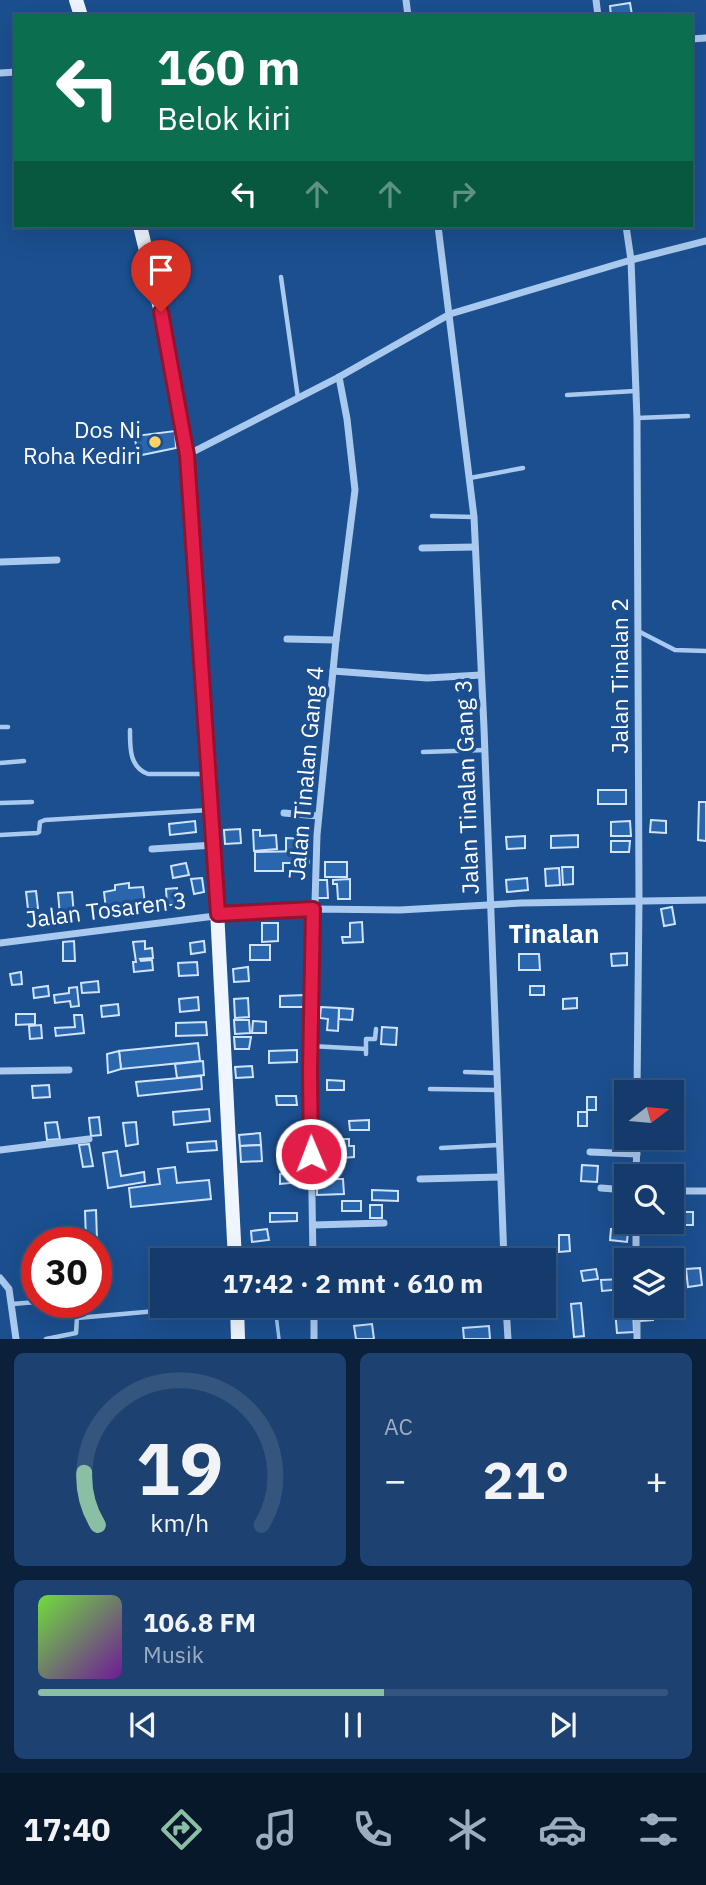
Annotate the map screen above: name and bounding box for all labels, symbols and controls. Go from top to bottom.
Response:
text: 160 m [157,35,301,98]
icon: left [42,42,133,133]
text: Belok kiri [157,97,291,139]
icon: left [225,175,263,213]
icon: ahead [298,175,336,213]
icon: ahead [371,175,409,213]
icon: right [444,175,482,213]
pin [131,240,191,312]
icon: arrive [142,251,180,289]
place label: Dos Ni Roha Kediri [23,414,141,470]
marker: Dos Ni Roha Kediri [147,434,163,450]
street label: Jalan Tinalan 2 [604,598,634,754]
street label: Jalan Tinalan Gang 4 [281,665,329,881]
street label: Jalan Tinalan Gang 3 [447,679,485,895]
street label: Jalan Tosaren 3 [24,884,188,934]
district label: Tinalan [508,916,600,950]
north arrow [614,1080,684,1150]
map controls [614,1080,684,1318]
position arrow [274,1117,348,1191]
button: search [614,1164,684,1234]
speed limit sign: 30 [21,1227,112,1318]
button: layers [614,1248,684,1318]
text: 17:42 · 2 mnt · 610 m [223,1266,483,1300]
text: AC [384,1411,413,1441]
text: 19 [136,1421,224,1516]
text: 21° [483,1446,569,1513]
text: − [384,1455,407,1504]
text: + [645,1455,668,1504]
text: km/h [151,1506,209,1539]
text: 106.8 FM [143,1605,256,1639]
text: Musik [143,1639,204,1669]
icon: previous [124,1706,162,1744]
icon: pause [334,1706,372,1744]
icon: next [544,1706,582,1744]
icon: directions [157,1805,206,1854]
icon: music [252,1805,301,1854]
icon: phone [348,1805,397,1854]
icon: climate [443,1805,492,1854]
icon: car [538,1805,587,1854]
icon: filters [634,1805,683,1854]
text: 17:40 [23,1808,111,1850]

